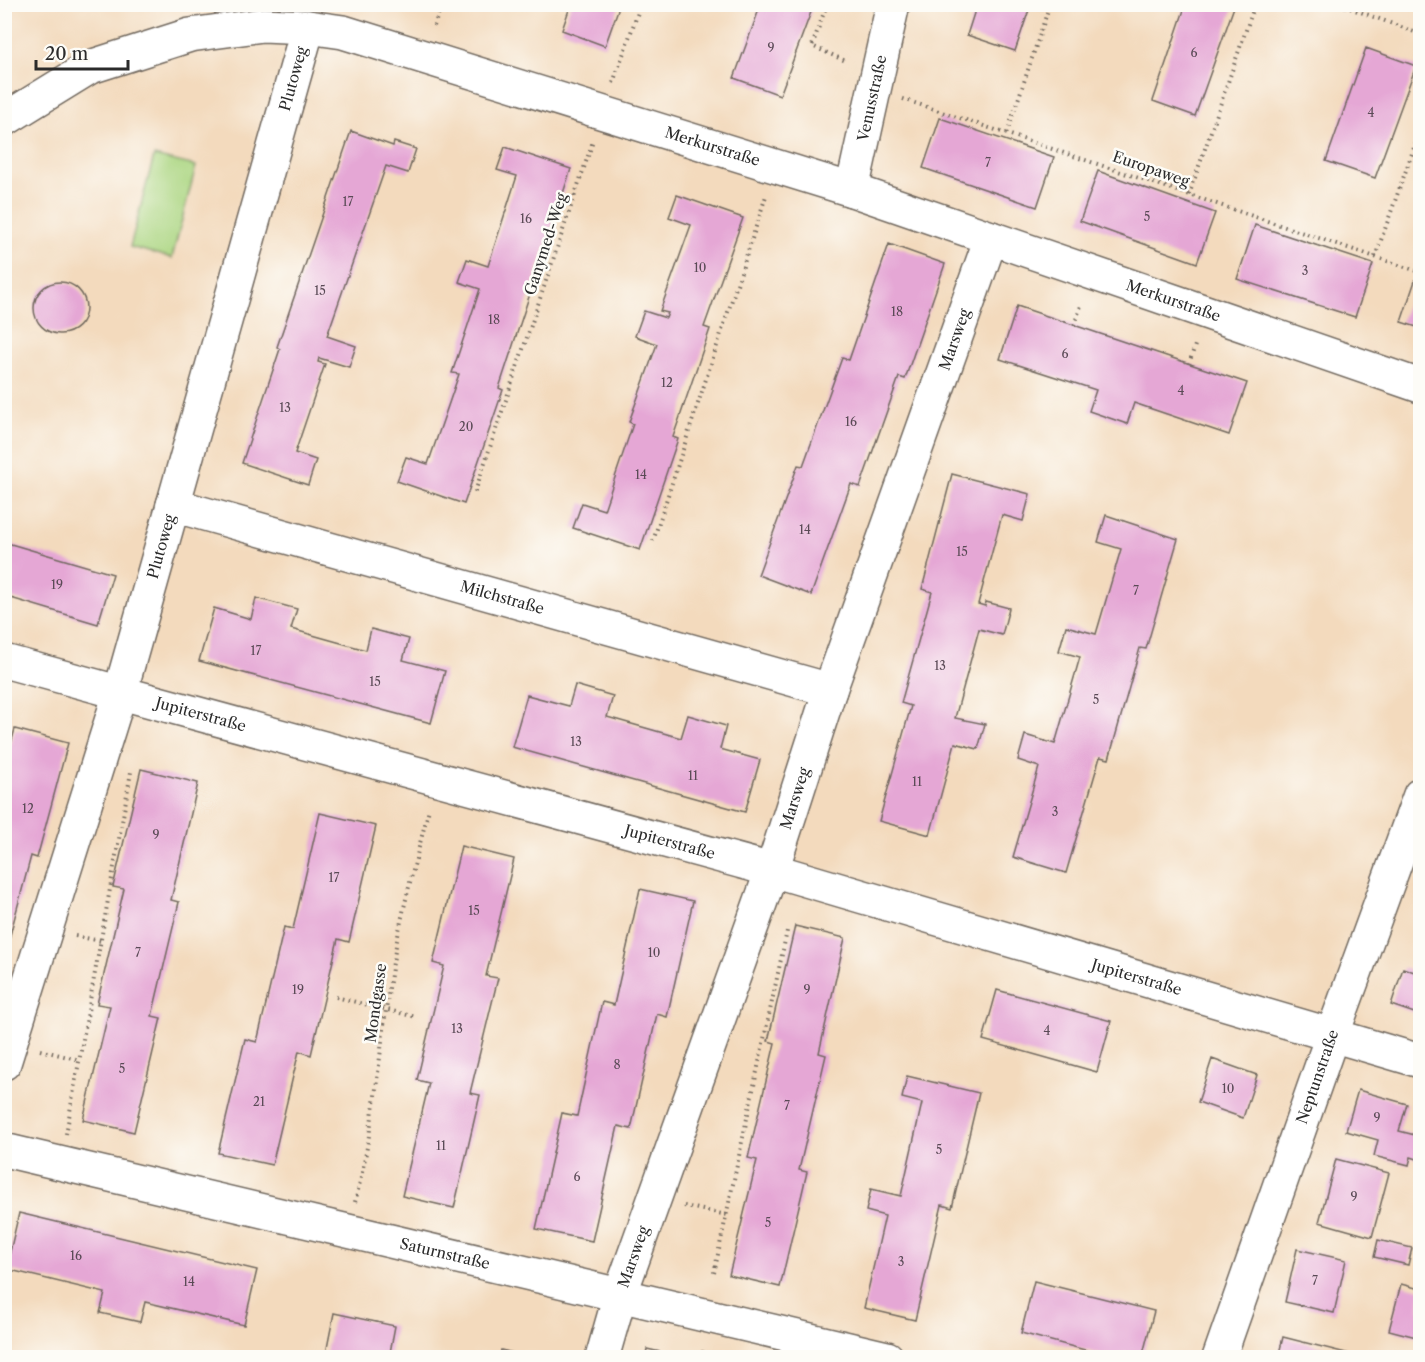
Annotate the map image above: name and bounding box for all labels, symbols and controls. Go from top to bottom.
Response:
scale bar [36,33,128,71]
house number: 9 [767,40,775,55]
text: 20 m [45,43,89,65]
street label: Plutoweg [275,44,311,113]
house number: 6 [1190,45,1198,60]
street label: Venusstraße [853,53,890,144]
house number: 4 [1368,105,1375,120]
street label: Merkurstraße [663,123,763,170]
street label: Europaweg [1110,147,1192,191]
house number: 7 [985,155,991,170]
street label: Ganymed-Weg [520,190,571,297]
house number: 17 [343,194,354,209]
house number: 5 [1144,209,1150,224]
house number: 16 [520,211,532,226]
house number: 10 [694,260,706,275]
house number: 3 [1302,263,1308,278]
street label: Merkurstraße [1124,275,1223,325]
house number: 15 [314,283,326,298]
house number: 18 [891,304,903,319]
street label: Marsweg [935,306,974,373]
house number: 18 [488,312,500,327]
house number: 6 [1061,346,1069,361]
house number: 12 [661,375,673,390]
house number: 4 [1178,383,1185,398]
house number: 13 [279,400,291,415]
house number: 16 [845,414,857,429]
house number: 20 [459,419,473,434]
house number: 14 [635,467,647,482]
street label: Plutoweg [143,512,179,581]
house number: 14 [799,522,811,537]
house number: 15 [956,544,968,559]
street label: Milchstraße [458,576,546,618]
house number: 19 [51,577,63,592]
house number: 7 [1133,583,1139,598]
house number: 17 [251,643,262,658]
house number: 13 [934,658,946,673]
house number: 15 [369,674,381,689]
street label: Jupiterstraße [152,692,248,735]
house number: 5 [1093,692,1099,707]
house number: 13 [570,734,582,749]
street label: Marsweg [776,765,813,832]
house number: 11 [688,768,698,783]
house number: 11 [912,774,922,789]
house number: 12 [22,801,34,816]
house number: 3 [1052,804,1058,819]
street label: Jupiterstraße [621,820,717,863]
house number: 9 [152,827,160,842]
house number: 17 [329,870,340,885]
house number: 15 [468,903,480,918]
house number: 7 [135,945,141,960]
house number: 10 [648,945,660,960]
street label: Jupiterstraße [1087,954,1184,999]
street label: Mondgasse [361,962,390,1044]
house number: 19 [292,982,304,997]
house number: 9 [803,982,811,997]
house number: 13 [451,1021,463,1036]
house number: 4 [1044,1023,1051,1038]
street label: Neptunstraße [1292,1027,1342,1126]
house number: 8 [613,1057,621,1072]
house number: 5 [119,1061,125,1076]
house number: 10 [1222,1081,1234,1096]
house number: 21 [253,1094,265,1109]
house number: 7 [784,1098,790,1113]
house number: 9 [1373,1110,1381,1125]
house number: 11 [436,1138,446,1153]
house number: 5 [936,1142,942,1157]
house number: 6 [573,1169,581,1184]
house number: 9 [1350,1189,1358,1204]
house number: 5 [765,1215,771,1230]
street label: Marsweg [613,1223,653,1290]
street label: Saturnstraße [398,1234,492,1273]
house number: 16 [70,1248,82,1263]
house number: 3 [898,1254,904,1269]
house number: 7 [1312,1273,1318,1288]
house number: 14 [183,1274,195,1289]

